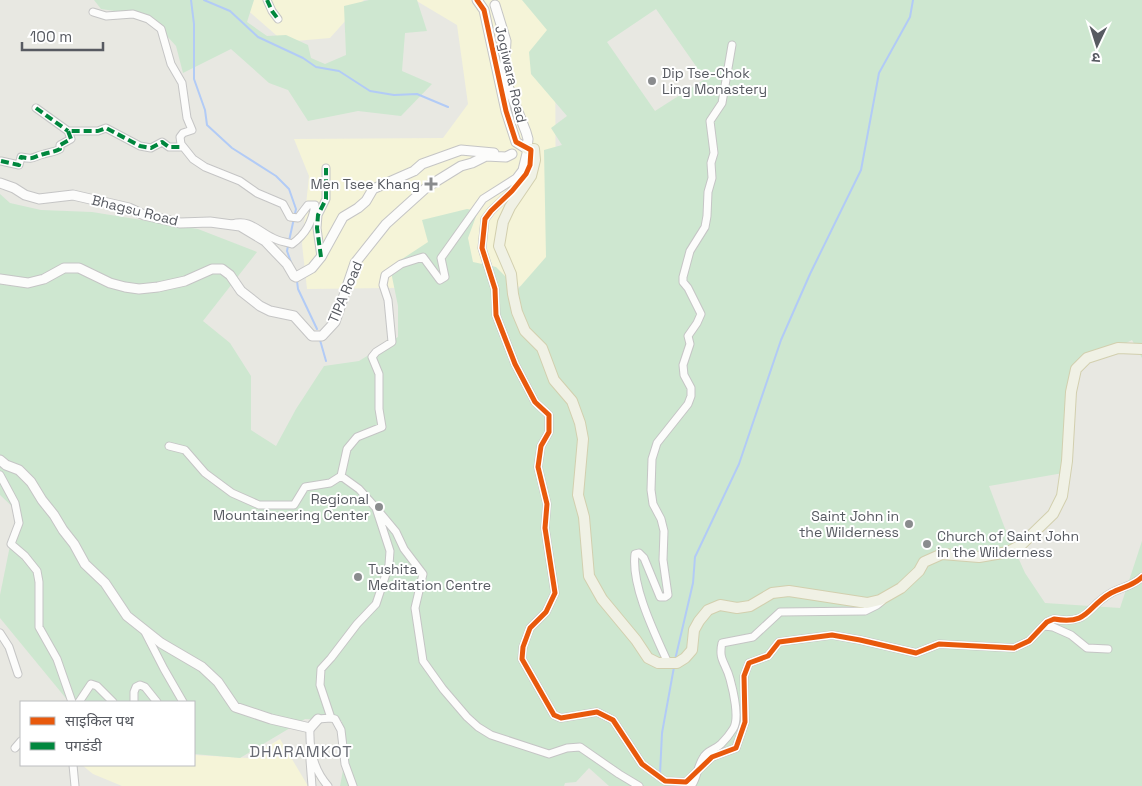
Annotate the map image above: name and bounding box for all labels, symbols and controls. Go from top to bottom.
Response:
scale bar [22,20,104,52]
north arrow [1072,20,1122,70]
street label: Jogiwara Road [491,24,531,124]
text: 100 m [30,27,72,46]
text: उ [1091,49,1101,67]
place label: Dip Tse-Chok Ling Monastery [662,64,767,98]
marker: Dip Tse-Chok Ling Monastery [646,75,658,87]
place label: Men Tsee Khang [310,175,420,193]
marker: Men Tsee Khang [424,177,438,191]
street label: Bhagsu Road [90,191,180,229]
street label: TIPA Road [324,258,366,326]
place label: Regional Mountaineering Center [213,490,369,524]
marker: Regional Mountaineering Center [373,501,385,513]
place label: Saint John in the Wilderness [799,507,899,541]
marker: Saint John in the Wilderness [903,518,915,530]
place label: Church of Saint John in the Wilderness [937,527,1079,561]
marker: Church of Saint John in the Wilderness [921,538,933,550]
place label: Tushita Meditation Centre [368,560,491,594]
marker: Tushita Meditation Centre [352,571,364,583]
legend [20,701,195,766]
text: साइकिल पथ [65,711,134,730]
text: पगडंडी [65,736,103,755]
district label: DHARAMKOT [249,741,353,762]

